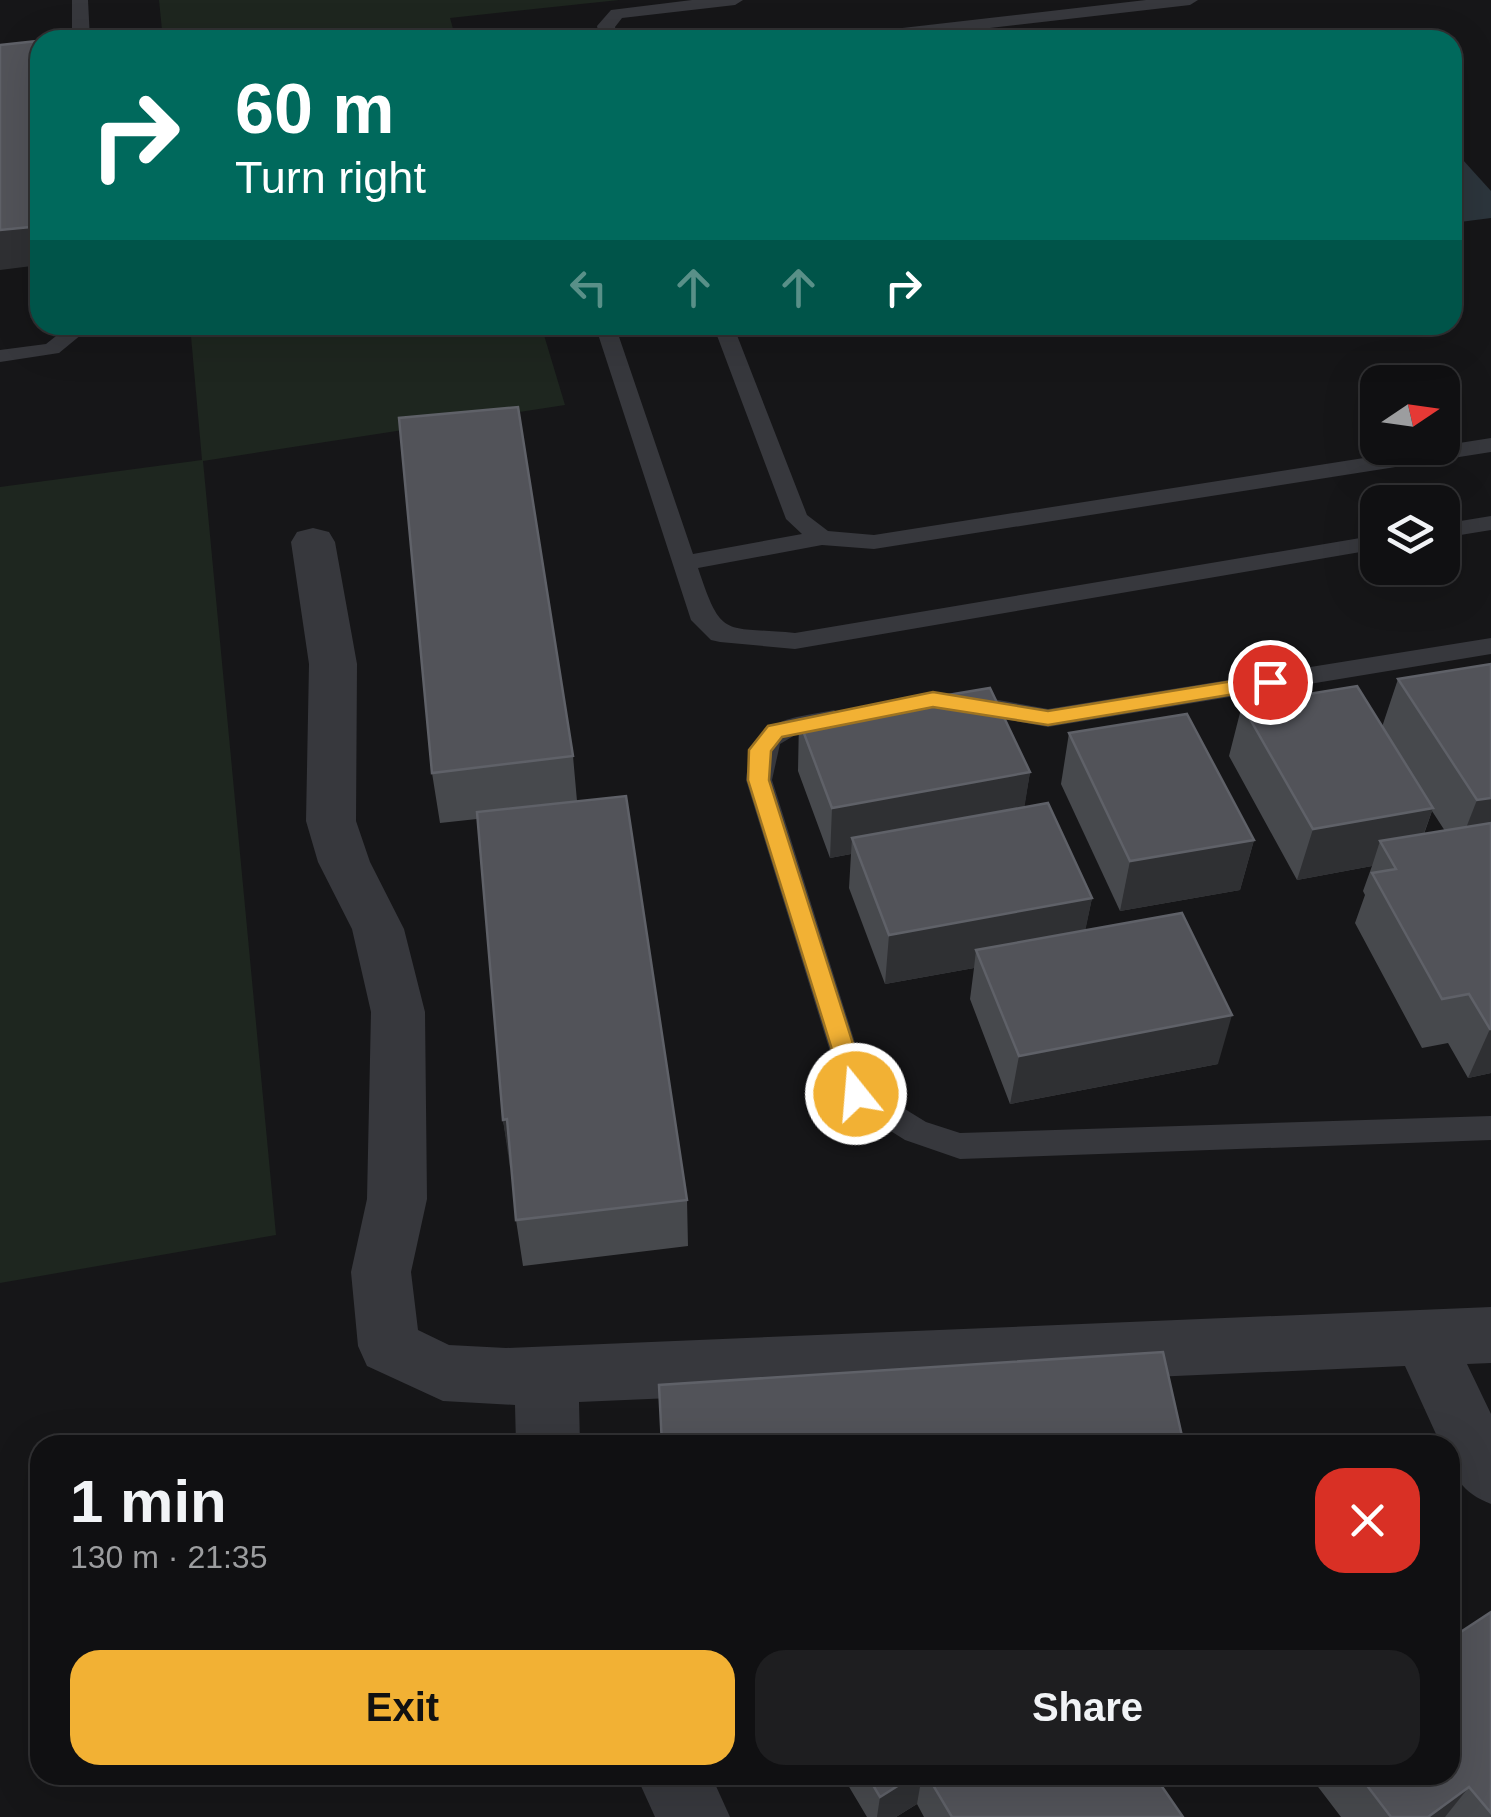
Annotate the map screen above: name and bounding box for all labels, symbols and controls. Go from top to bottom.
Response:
icon: right [70,70,200,200]
text: 60 m [235,70,395,148]
text: Turn right [235,152,426,203]
icon: left [561,260,616,315]
icon: ahead [666,260,721,315]
icon: ahead [771,260,826,315]
icon: right [876,260,931,315]
north arrow [1360,365,1460,465]
map controls [1360,365,1460,585]
button: layers [1360,485,1460,585]
pin [1228,640,1313,725]
icon: arrive [1243,655,1298,710]
position arrow [804,1042,908,1146]
text: 1 min [70,1468,227,1535]
button: close [1315,1468,1420,1573]
text: 130 m · 21:35 [70,1539,267,1575]
button: Exit [70,1650,735,1765]
button: Share [755,1650,1420,1765]

